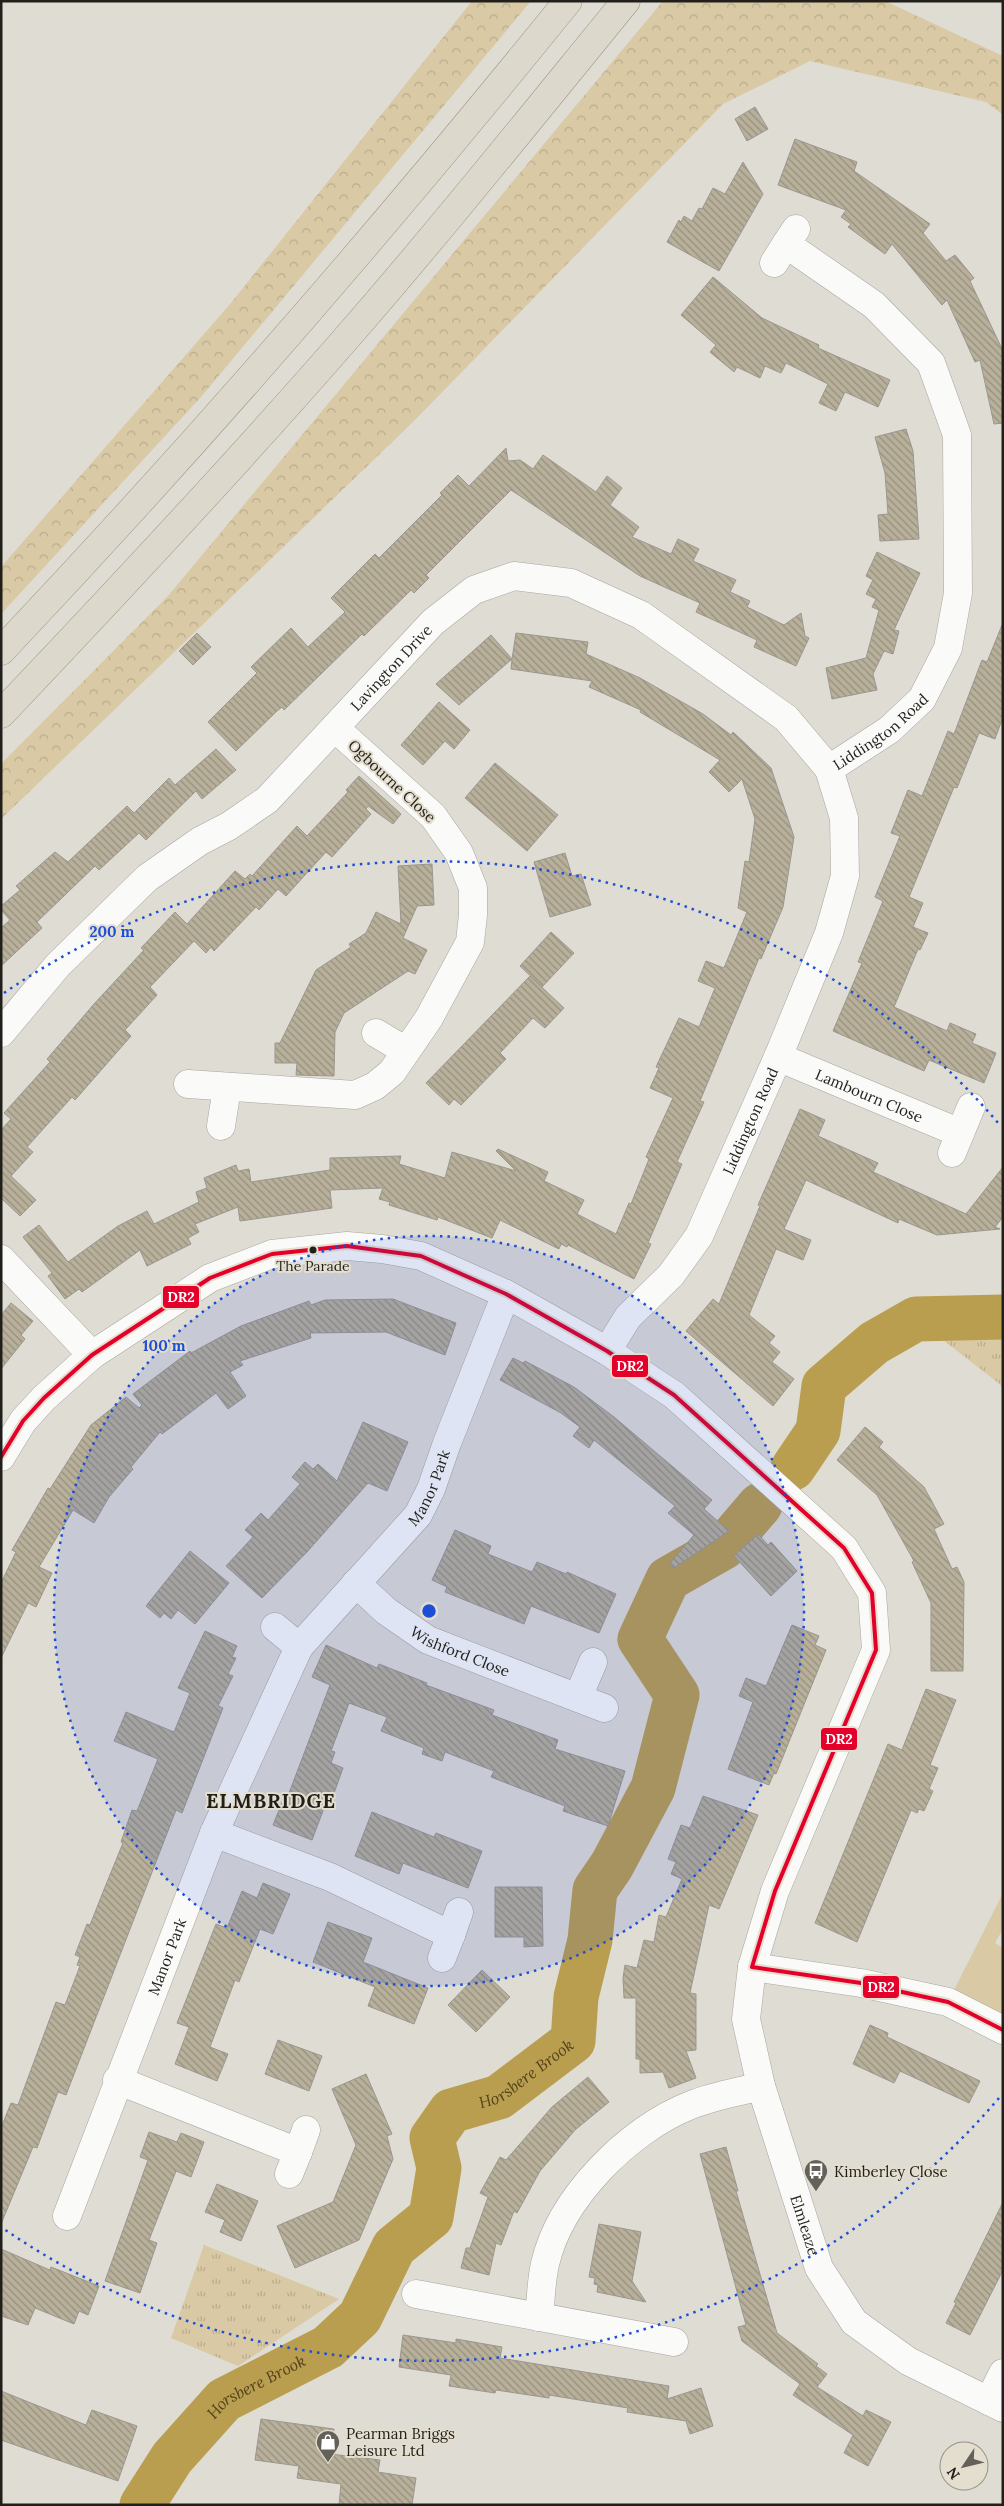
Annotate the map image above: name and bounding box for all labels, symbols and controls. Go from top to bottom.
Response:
street label: Lavington Drive [346,620,436,714]
street label: Liddington Road [829,689,932,774]
street label: Ogbourne Close [344,736,440,826]
text: 200 m [90,922,135,941]
street label: Liddington Road [718,1064,782,1177]
street label: Lambourn Close [813,1064,926,1126]
marker: The Parade [308,1245,318,1255]
place label: The Parade [276,1257,350,1275]
line badge: DR2 [162,1285,200,1309]
text: DR2 [167,1288,195,1306]
text: 100 m [143,1336,186,1355]
line badge: DR2 [611,1354,649,1378]
text: DR2 [616,1357,644,1375]
street label: Manor Park [404,1447,453,1530]
centre of rings [420,1602,438,1620]
street label: Wishford Close [407,1621,513,1680]
line badge: DR2 [820,1727,858,1751]
text: DR2 [825,1730,853,1748]
district label: ELMBRIDGE [206,1788,336,1813]
street label: Manor Park [143,1915,190,1998]
line badge: DR2 [862,1975,900,1999]
text: DR2 [867,1978,895,1996]
water label: Horsbere Brook [476,2034,577,2112]
bus stop icon: Kimberley Close [803,2158,829,2192]
place label: Kimberley Close [834,2162,948,2181]
street label: Elmleaze [787,2192,824,2258]
water label: Horsbere Brook [202,2350,309,2423]
place label: Pearman Briggs Leisure Ltd [346,2424,455,2460]
shop icon: Pearman Briggs Leisure Ltd [315,2429,341,2463]
north arrow [939,2441,989,2491]
text: N [943,2464,964,2483]

